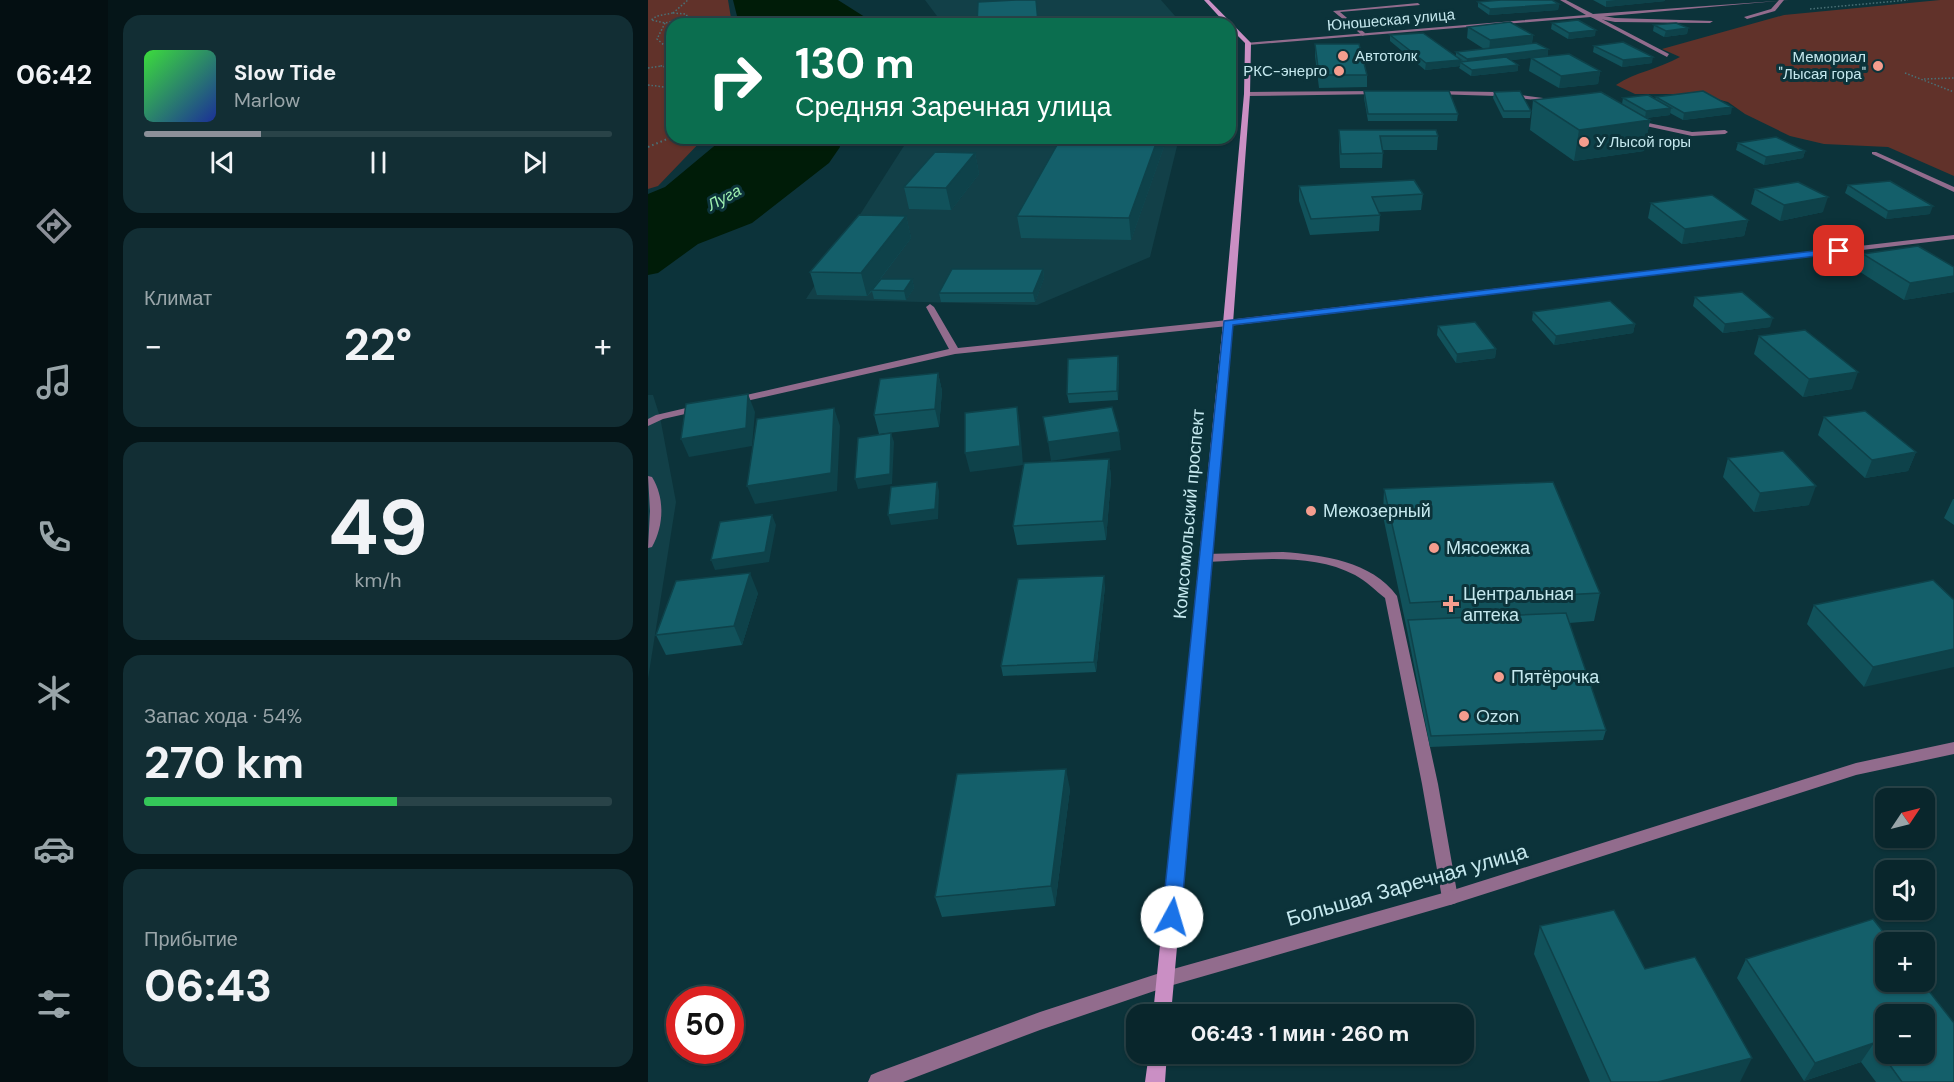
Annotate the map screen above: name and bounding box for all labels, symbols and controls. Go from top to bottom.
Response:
street label: Юношеская улица [1326,4,1456,36]
text: 130 m [795,36,915,91]
icon: right [696,42,774,120]
place label: Автотолк [1355,46,1418,66]
place label: Мемориал "Лысая гора" [1779,47,1866,84]
marker: Автотолк [1336,49,1350,63]
text: 06:42 [16,57,92,92]
text: Slow Tide [234,58,336,87]
marker: Мемориал "Лысая гора" [1871,59,1885,73]
place label: РКС-энерго [1243,61,1327,81]
marker: РКС-энерго [1332,64,1346,78]
text: Marlow [234,87,300,113]
text: Средняя Заречная улица [795,89,1112,124]
place label: У Лысой горы [1596,132,1691,152]
marker: У Лысой горы [1577,135,1591,149]
icon: previous [206,146,239,179]
icon: pause [362,146,395,179]
icon: next [518,146,551,179]
water label: Луга [703,180,745,216]
icon: directions [33,205,75,247]
pin [1813,225,1864,276]
icon: arrive [1822,234,1855,267]
text: Климат [144,285,212,311]
text: 22° [344,315,412,374]
text: − [144,324,162,367]
text: + [594,324,612,367]
icon: music [33,361,75,403]
street label: Комсомольский проспект [1168,408,1210,620]
text: 49 [328,477,428,578]
place label: Межозерный [1323,499,1431,523]
marker: Межозерный [1304,504,1318,518]
icon: phone [33,516,75,558]
place label: Мясоежка [1446,536,1531,560]
marker: Мясоежка [1427,541,1441,555]
text: km/h [354,567,402,593]
place label: Центральная аптека [1463,582,1574,627]
marker: Центральная аптека [1444,597,1458,611]
place label: Пятёрочка [1511,665,1600,689]
marker: Пятёрочка [1492,670,1506,684]
icon: climate [33,672,75,714]
text: Запас хода · 54% [144,703,302,729]
place label: Ozon [1476,704,1519,728]
marker: Ozon [1457,709,1471,723]
text: 270 km [144,733,304,792]
north arrow [1875,788,1935,848]
map controls [1875,788,1935,1064]
icon: car [33,828,75,870]
street label: Большая Заречная улица [1283,837,1531,933]
button: sound [1875,860,1935,920]
position arrow [1140,885,1204,949]
text: Прибытие [144,926,238,952]
button: + [1875,932,1935,992]
text: 06:43 [144,956,272,1015]
icon: filters [33,983,75,1025]
speed limit sign: 50 [666,986,744,1064]
button: − [1875,1004,1935,1064]
text: 06:43 · 1 мин · 260 m [1191,1019,1409,1048]

